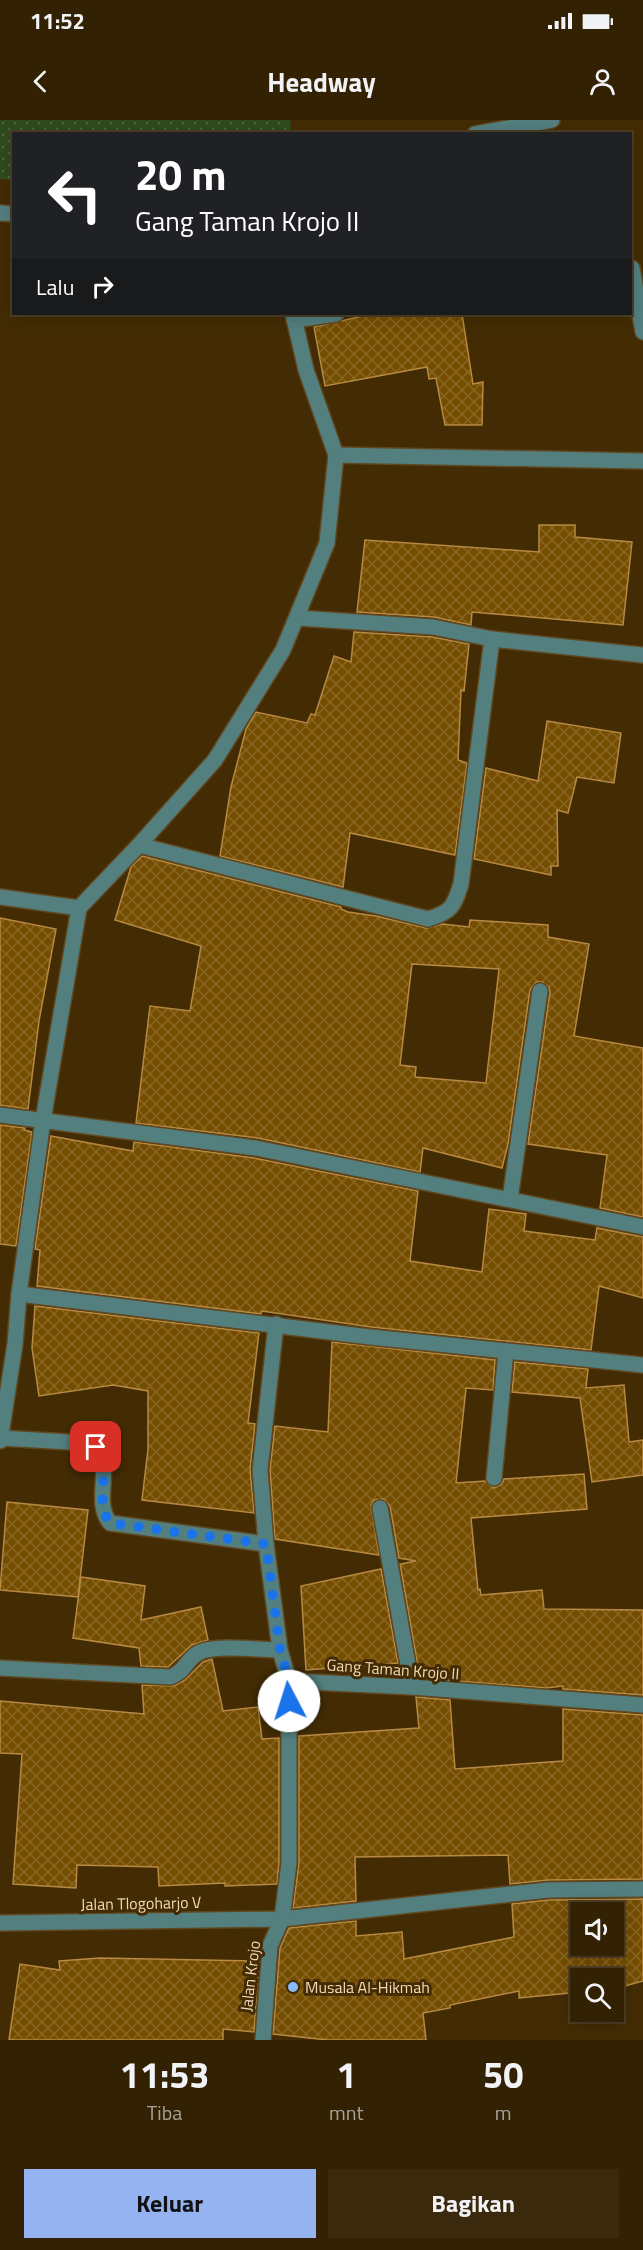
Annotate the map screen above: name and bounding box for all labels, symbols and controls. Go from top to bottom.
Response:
text: 11:52 [30,4,85,38]
text: Headway [267,61,376,102]
icon: back [24,65,57,98]
icon: person [586,65,619,98]
text: 20 m [135,142,227,206]
icon: left [36,156,114,234]
text: Gang Taman Krojo II [135,200,359,241]
text: Lalu [36,270,74,304]
icon: right [86,270,119,303]
pin [70,1421,121,1472]
icon: arrive [79,1430,112,1463]
street label: Gang Taman Krojo II [326,1652,460,1686]
position arrow [257,1669,321,1733]
street label: Jalan Tlogoharjo V [80,1890,202,1916]
map controls [570,1902,624,2022]
button: sound [570,1902,624,1956]
street label: Jalan Krojo [234,1939,266,2013]
button: search [570,1968,624,2022]
place label: Musala Al-Hikmah [305,1975,430,1999]
marker: Musala Al-Hikmah [286,1980,300,1994]
text: 11:53 [120,2047,209,2102]
text: 1 [336,2047,356,2102]
text: 50 [483,2047,523,2102]
text: Tiba [147,2097,182,2128]
text: mnt [329,2097,363,2128]
text: m [495,2097,512,2128]
button: Keluar [24,2169,316,2238]
button: Bagikan [328,2169,619,2238]

